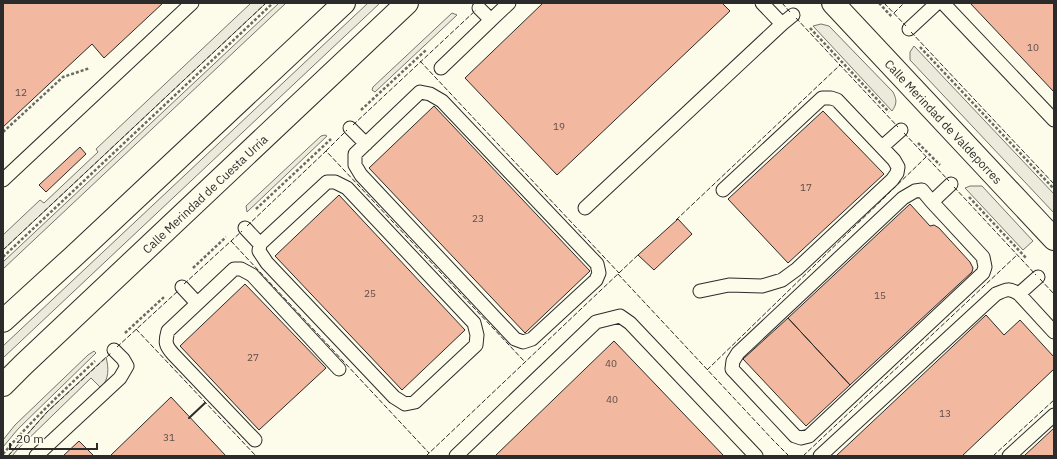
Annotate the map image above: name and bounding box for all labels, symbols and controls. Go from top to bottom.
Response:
house number: 10 [1027,41,1039,54]
street label: Calle Merindad de Valdeporres [882,56,1006,187]
house number: 12 [15,86,27,99]
house number: 19 [553,120,565,133]
street label: Calle Merindad de Cuesta Urria [139,131,271,256]
house number: 17 [800,181,812,194]
house number: 23 [472,212,484,225]
house number: 25 [364,287,376,300]
house number: 15 [874,289,886,302]
house number: 27 [247,351,259,364]
house number: 40 [605,357,617,370]
house number: 40 [606,393,618,406]
house number: 13 [939,407,951,420]
scale bar [10,425,97,451]
text: 20 m [16,431,44,446]
house number: 31 [163,431,175,444]

